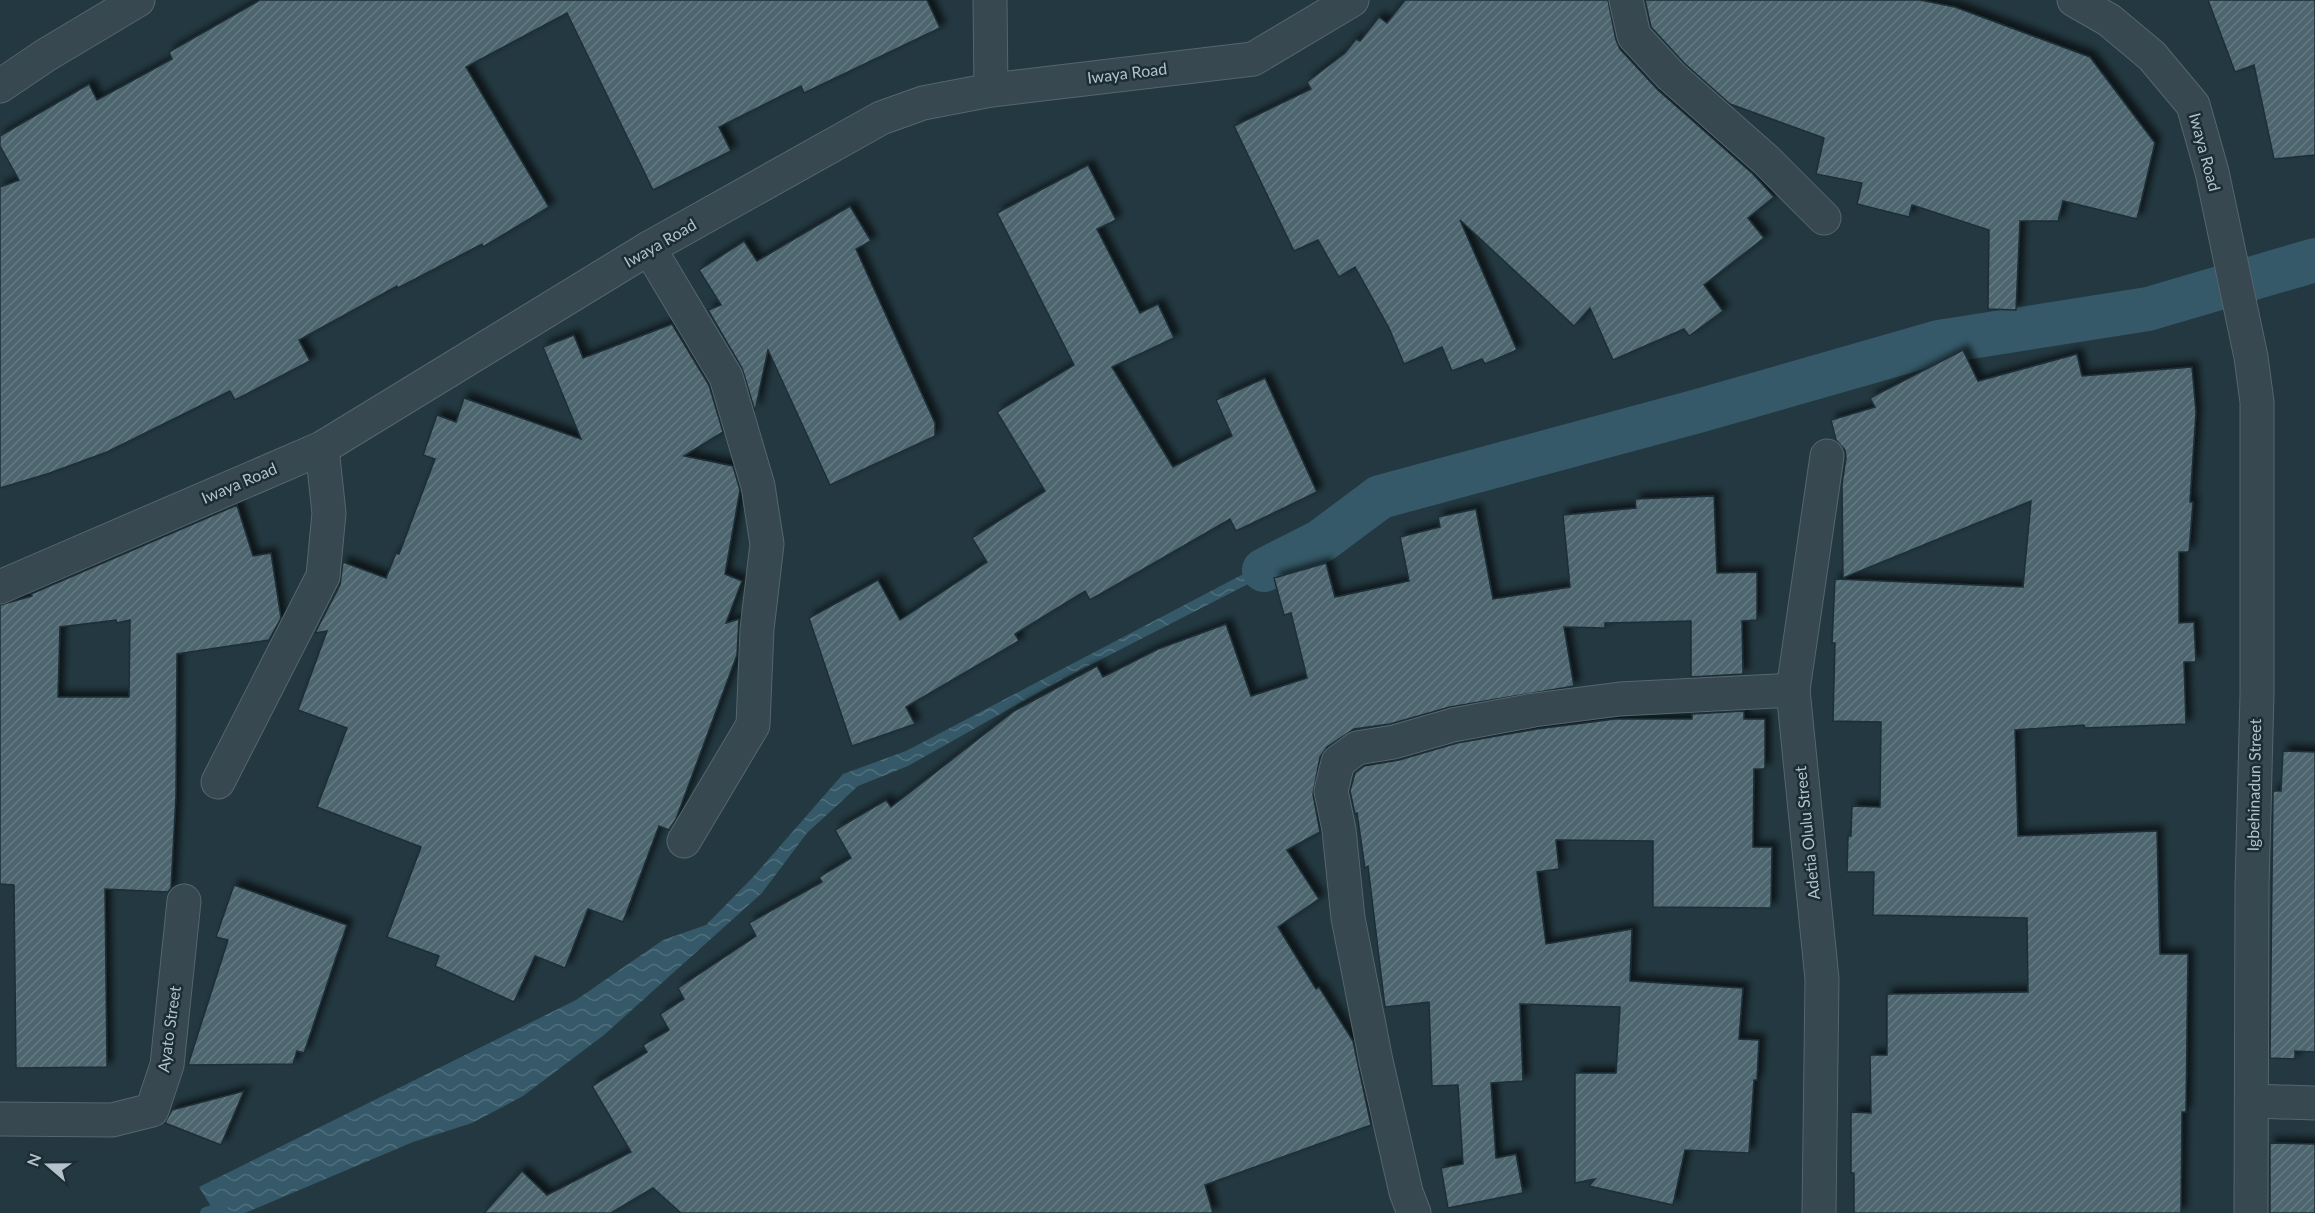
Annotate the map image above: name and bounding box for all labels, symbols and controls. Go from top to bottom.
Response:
street label: Iwaya Road [1086,58,1168,87]
street label: Iwaya Road [2186,111,2225,193]
street label: Iwaya Road [620,214,699,271]
street label: Iwaya Road [198,458,279,507]
street label: Igbehinadun Street [2243,718,2264,851]
street label: Adetia Olulu Street [1790,765,1823,901]
street label: Ayato Street [153,984,184,1073]
north arrow [18,1135,78,1195]
text: N [22,1151,44,1169]

